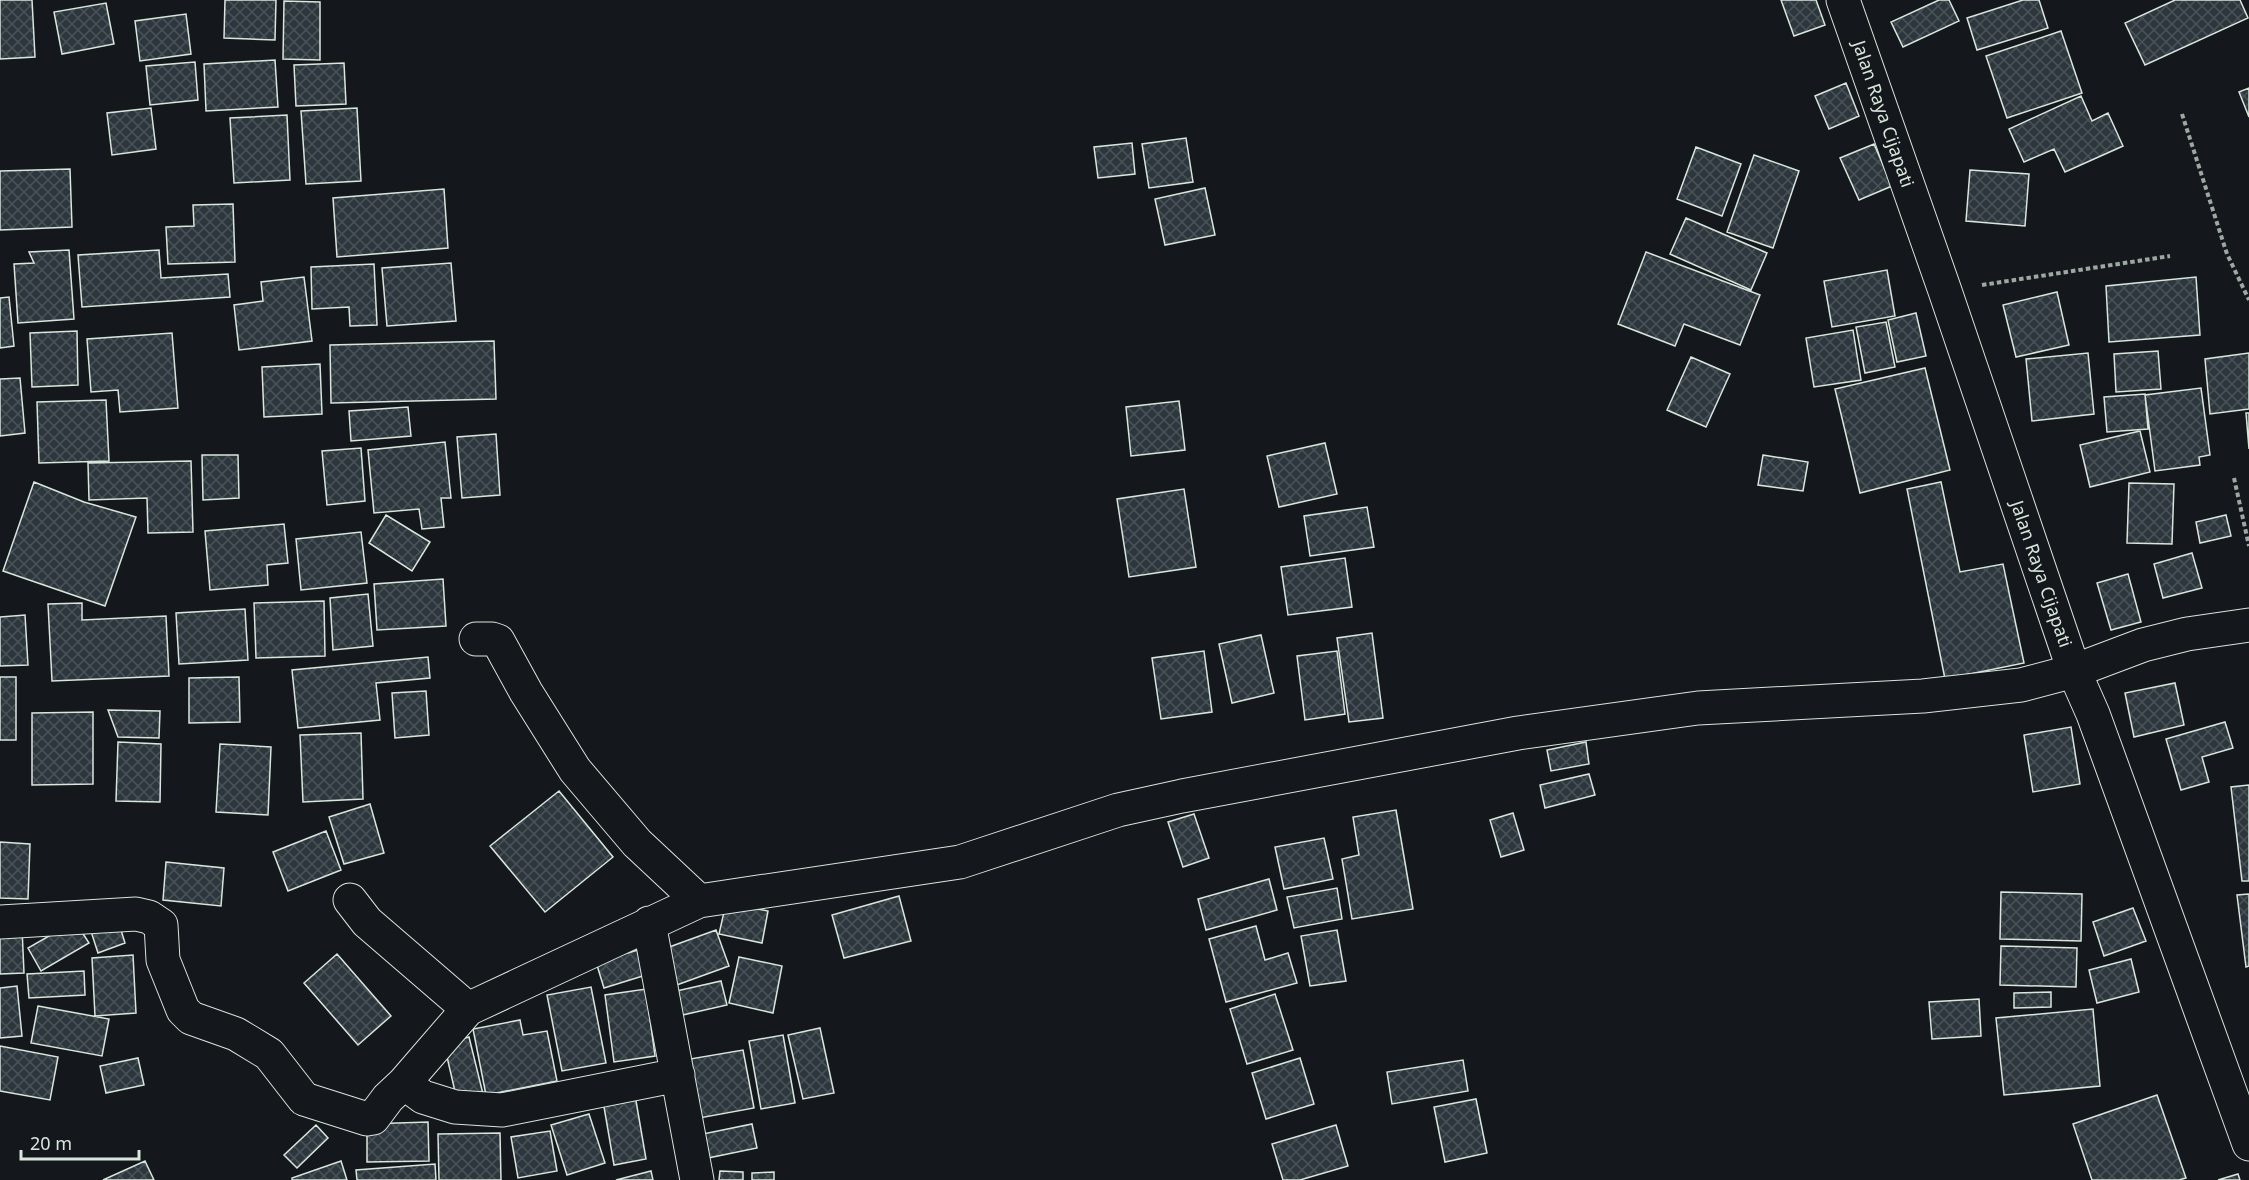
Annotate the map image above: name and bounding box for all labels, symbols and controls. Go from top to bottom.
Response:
street label: Jalan Raya Cijapati [1847,35,1920,190]
street label: Jalan Raya Cijapati [2005,495,2078,650]
scale bar [21,1123,140,1161]
text: 20 m [30,1131,72,1155]

